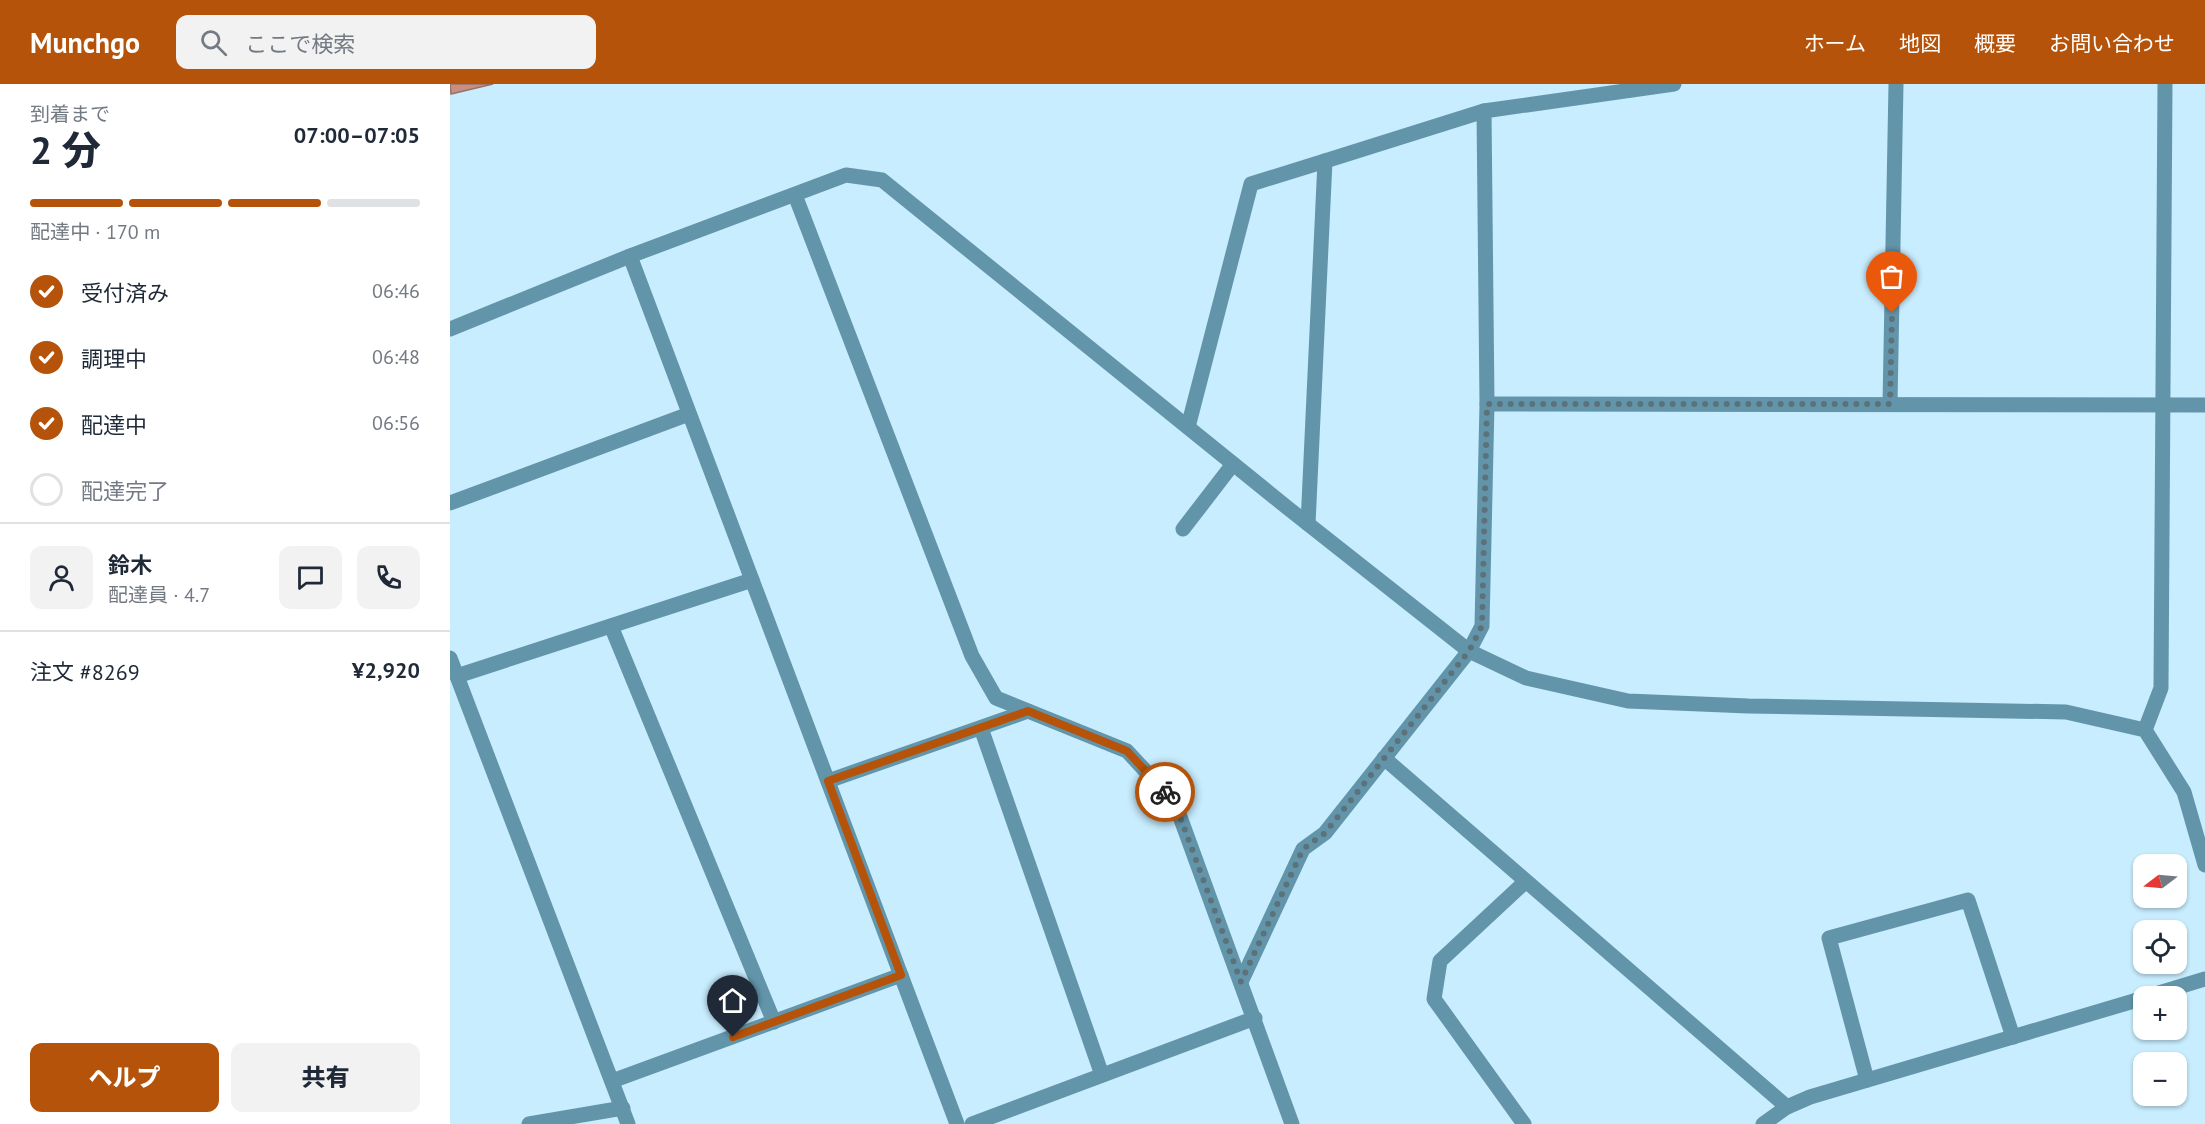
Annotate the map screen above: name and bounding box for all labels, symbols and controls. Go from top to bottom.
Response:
search box [176,15,596,69]
text: Munchgo [30,24,140,61]
icon: search [197,26,230,59]
text: ここで検索 [245,30,355,58]
text: ホーム [1804,30,1866,57]
text: 地図 [1899,30,1941,57]
text: 概要 [1974,30,2016,57]
text: お問い合わせ [2049,30,2175,57]
text: 到着まで [30,101,110,127]
text: 07:00–07:05 [294,121,420,149]
text: 2 分 [30,124,101,175]
text: 配達中 · 170 m [30,219,160,245]
pin [1866,251,1917,313]
icon: bag [1875,260,1908,293]
icon: check [30,275,63,308]
text: 06:46 [372,278,420,304]
text: 受付済み [81,279,169,307]
icon: check [30,341,63,374]
text: 06:48 [372,344,420,370]
text: 調理中 [81,345,147,373]
icon: check [30,407,63,440]
text: 06:56 [372,410,420,436]
text: 配達中 [81,411,147,439]
text: 配達完了 [81,477,169,505]
button: person [30,546,93,609]
button: chat [279,546,342,609]
button: phone [357,546,420,609]
text: 鈴木 [108,551,152,579]
text: 配達員 · 4.7 [108,582,210,608]
text: ¥2,920 [352,656,420,684]
text: 注文 #8269 [30,658,140,686]
courier [1135,762,1195,822]
icon: bike [1149,776,1182,809]
north arrow [2133,854,2187,908]
map controls [2133,854,2187,1106]
button: locate [2133,920,2187,974]
pin [707,975,758,1037]
icon: home [716,984,749,1017]
button: + [2133,986,2187,1040]
button: ヘルプ [30,1043,219,1112]
button: 共有 [231,1043,420,1112]
button: − [2133,1052,2187,1106]

